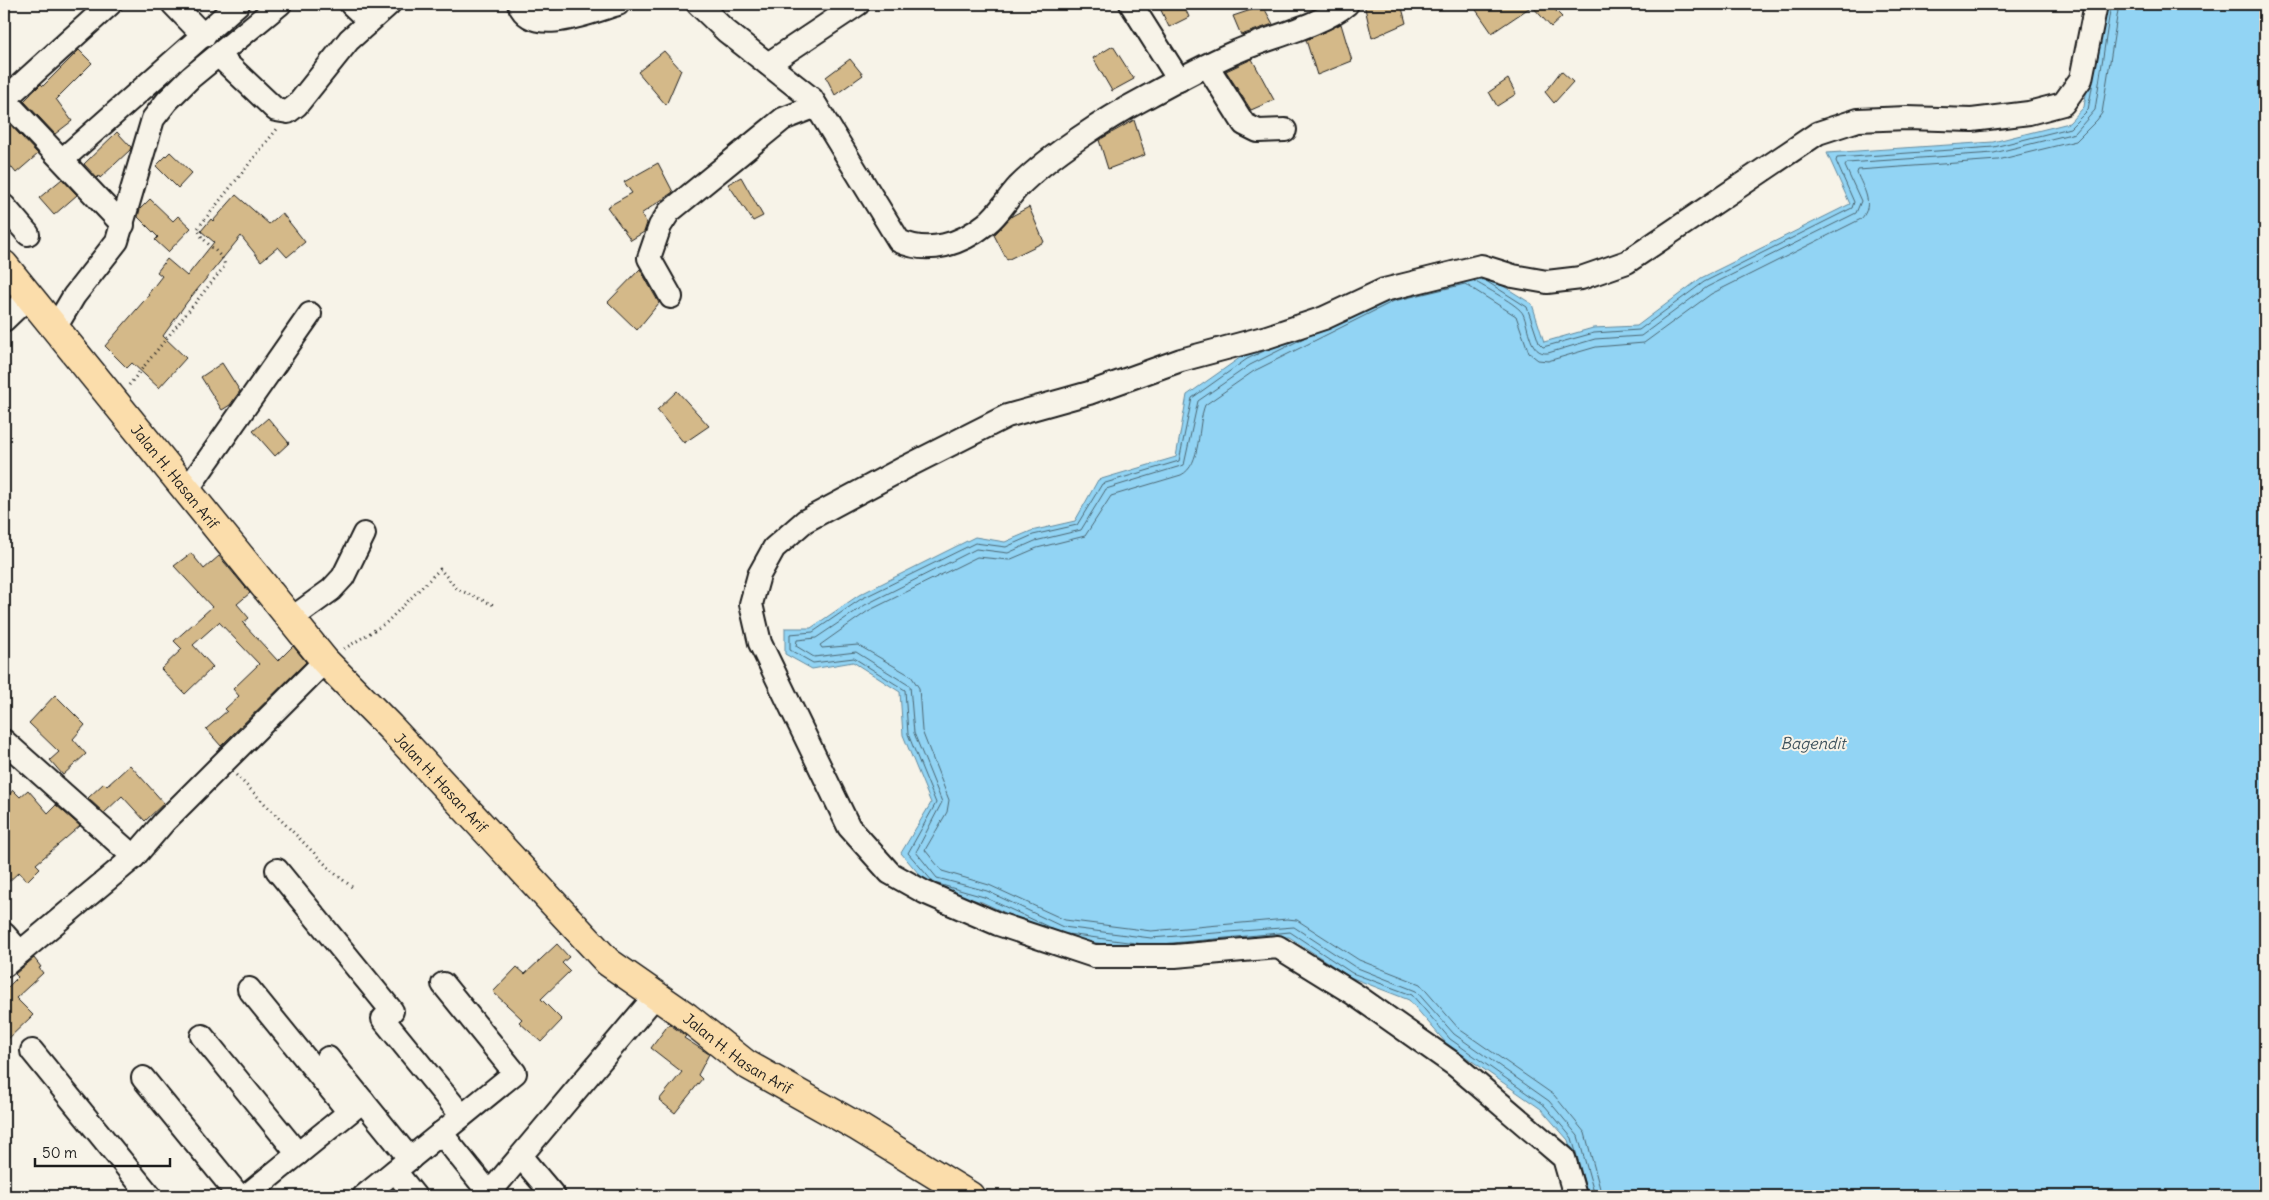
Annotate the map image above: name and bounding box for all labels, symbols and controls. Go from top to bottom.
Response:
street label: Jalan H. Hasan Arif [127,420,224,533]
street label: Jalan H. Hasan Arif [391,729,493,837]
water label: Bagendit [1781,733,1848,753]
street label: Jalan H. Hasan Arif [680,1009,797,1098]
scale bar [35,1135,170,1167]
text: 50 m [42,1143,77,1162]

